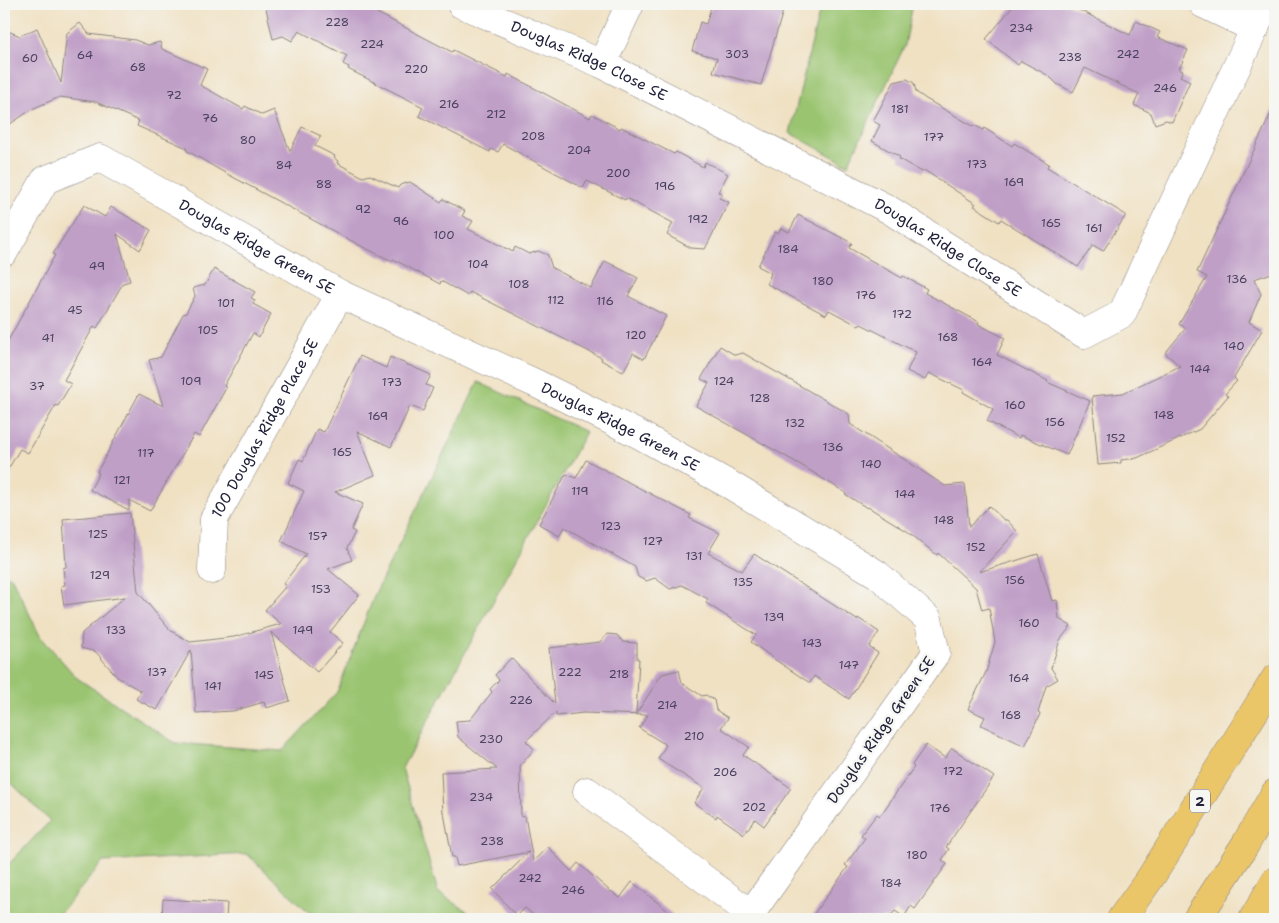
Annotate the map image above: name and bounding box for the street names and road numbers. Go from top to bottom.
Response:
street label: Douglas Ridge Close SE [508,16,671,105]
street label: Douglas Ridge Close SE [871,194,1025,301]
street label: Douglas Ridge Green SE [175,195,338,299]
street label: 100 Douglas Ridge Place SE [207,335,323,522]
street label: Douglas Ridge Green SE [538,377,703,476]
street label: Douglas Ridge Green SE [822,652,940,808]
road number: 2 [1190,789,1210,812]

